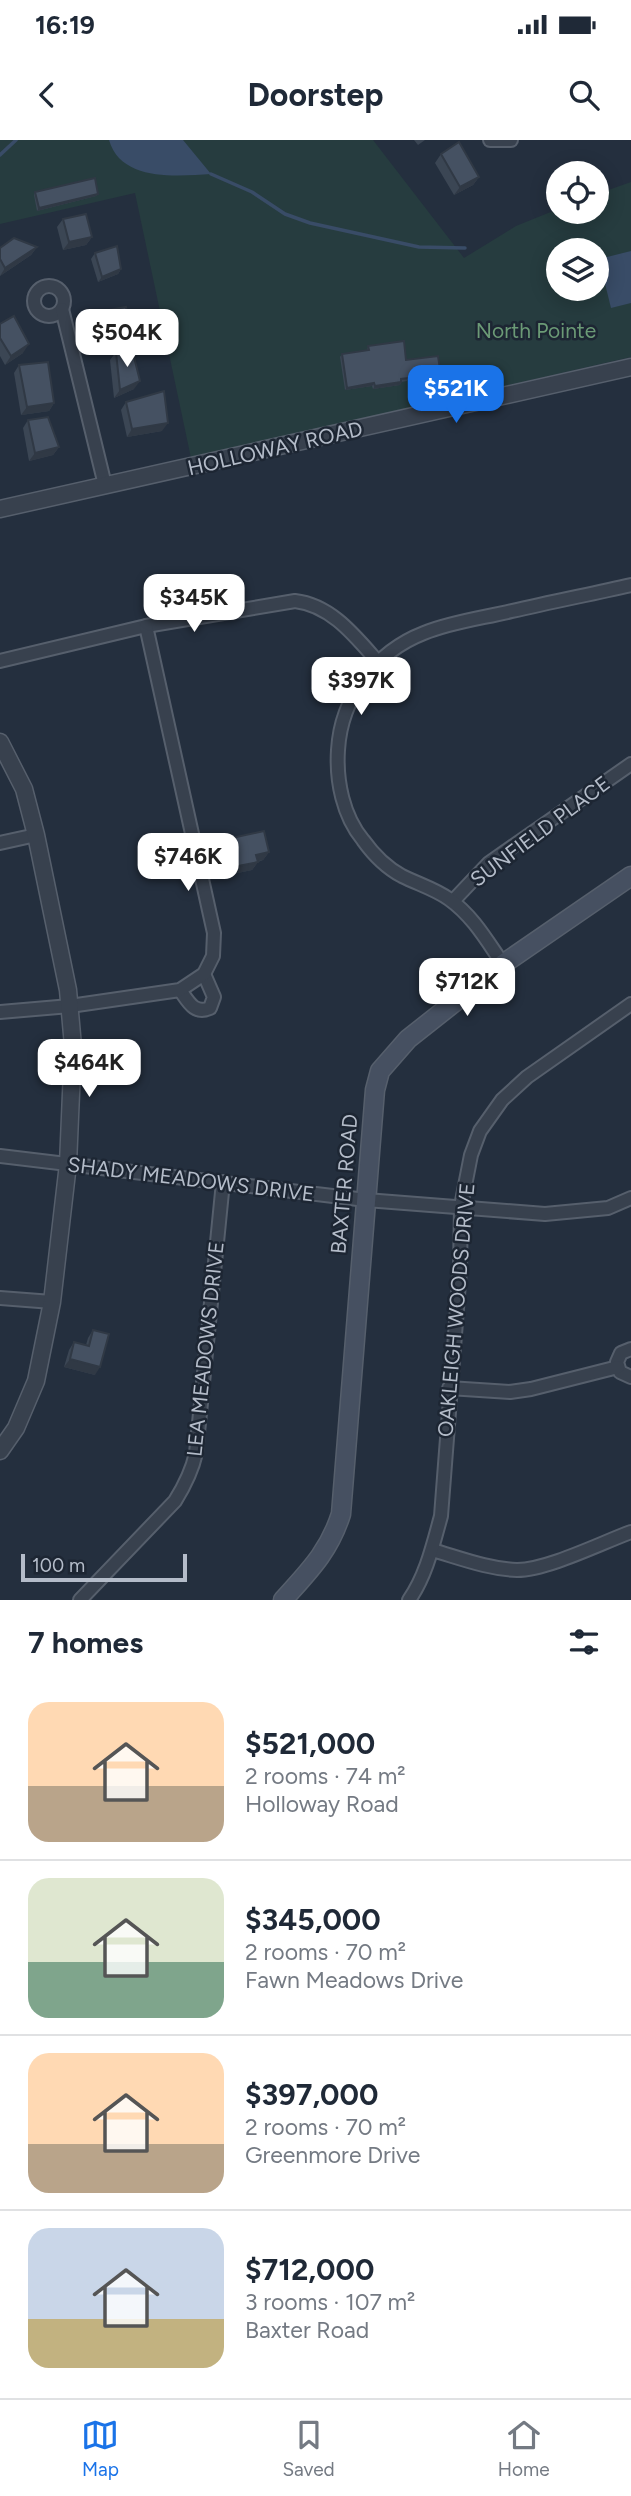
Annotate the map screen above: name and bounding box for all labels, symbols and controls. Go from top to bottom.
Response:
text: 16:19 [35,9,95,41]
icon: back [28,76,66,114]
text: Doorstep [247,76,384,114]
icon: search [565,76,603,114]
map controls [546,161,609,301]
button: locate [546,161,609,224]
button: layers [546,238,609,301]
pin: $504K [78,310,176,369]
text: $504K [92,318,162,346]
park label: North Pointe [476,318,596,343]
pin: $521K [407,366,505,425]
text: $521K [424,374,488,402]
street label: HOLLOWAY ROAD [185,416,365,480]
pin: $345K [145,574,243,634]
text: $345K [160,583,228,611]
pin: $397K [312,658,410,717]
text: $397K [328,666,394,694]
street label: SUNFIELD PLACE [465,770,615,892]
pin: $746K [139,834,237,893]
text: $746K [154,842,222,870]
pin: $712K [418,958,516,1018]
text: $712K [435,967,499,995]
pin: $464K [40,1040,138,1099]
text: $464K [54,1048,124,1076]
street label: BAXTER ROAD [325,1113,363,1255]
street label: SHADY MEADOWS DRIVE [66,1151,316,1207]
street label: OAKLEIGH WOODS DRIVE [432,1182,480,1438]
street label: LEA MEADOWS DRIVE [181,1240,229,1458]
scale bar [21,1551,187,1583]
text: 100 m [32,1554,85,1577]
icon: filters [565,1623,603,1661]
text: 7 homes [28,1624,143,1661]
text: $521,000 [245,1725,375,1762]
icon: home [84,1730,168,1814]
text: 2 rooms · 74 m² [245,1762,406,1790]
text: Holloway Road [245,1790,399,1818]
text: $345,000 [245,1901,381,1938]
icon: home [84,1906,168,1990]
text: 2 rooms · 70 m² [245,1938,406,1966]
text: Fawn Meadows Drive [245,1966,463,1994]
text: $397,000 [245,2076,378,2113]
icon: home [84,2081,168,2165]
text: 2 rooms · 70 m² [245,2113,406,2141]
text: Greenmore Drive [245,2141,420,2169]
text: $712,000 [245,2251,374,2288]
icon: home [84,2256,168,2340]
text: 3 rooms · 107 m² [245,2288,415,2316]
text: Baxter Road [245,2316,369,2344]
tab: Map [81,2416,119,2481]
tab: Saved [282,2416,335,2481]
tab: Home [498,2416,550,2481]

